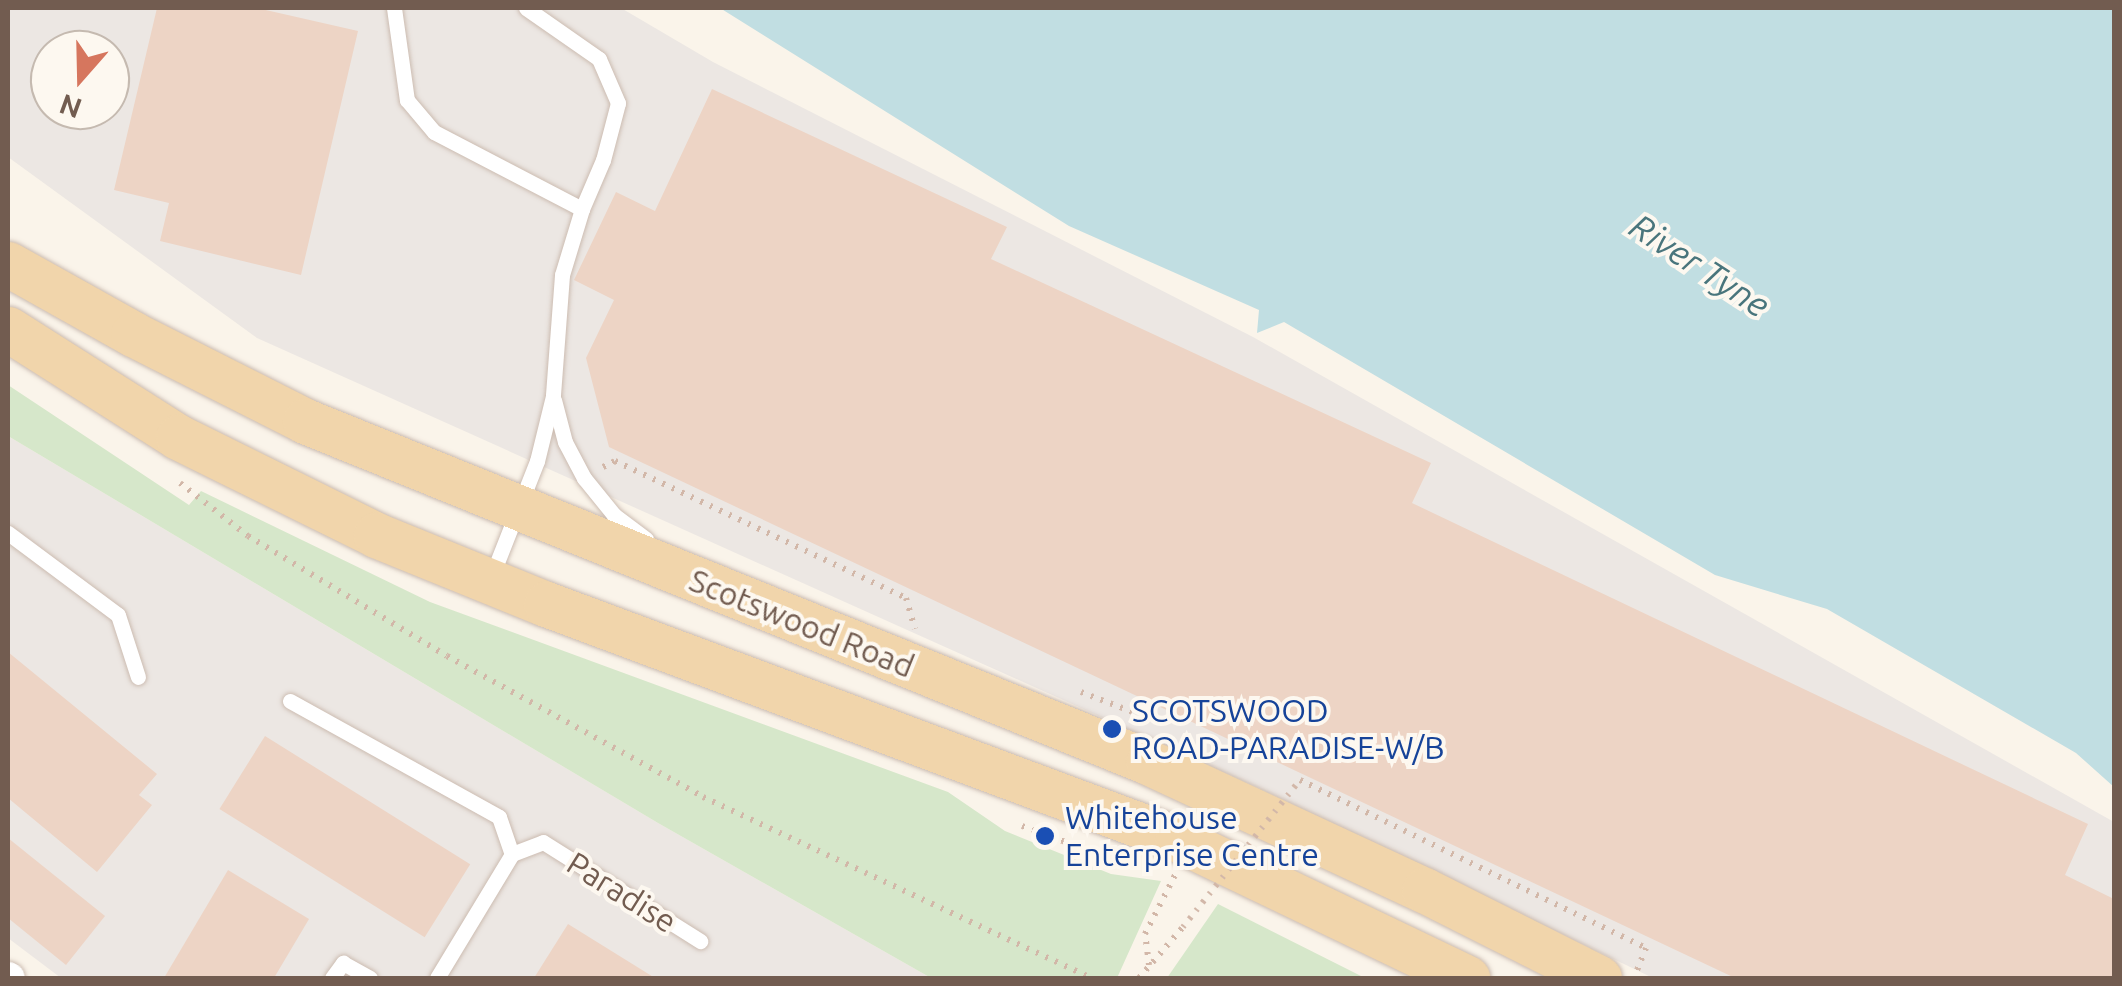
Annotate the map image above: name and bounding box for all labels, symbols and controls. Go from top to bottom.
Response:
north arrow [30,30,130,130]
text: N [55,89,85,125]
water label: River Tyne [1622,204,1778,326]
street label: Scotswood Road [684,560,920,686]
place label: SCOTSWOOD ROAD-PARADISE-W/B [1132,692,1445,767]
marker: SCOTSWOOD ROAD-PARADISE-W/B [1101,718,1123,740]
place label: Whitehouse Enterprise Centre [1065,799,1319,874]
marker: Whitehouse Enterprise Centre [1034,825,1056,847]
street label: Paradise [560,843,684,941]

